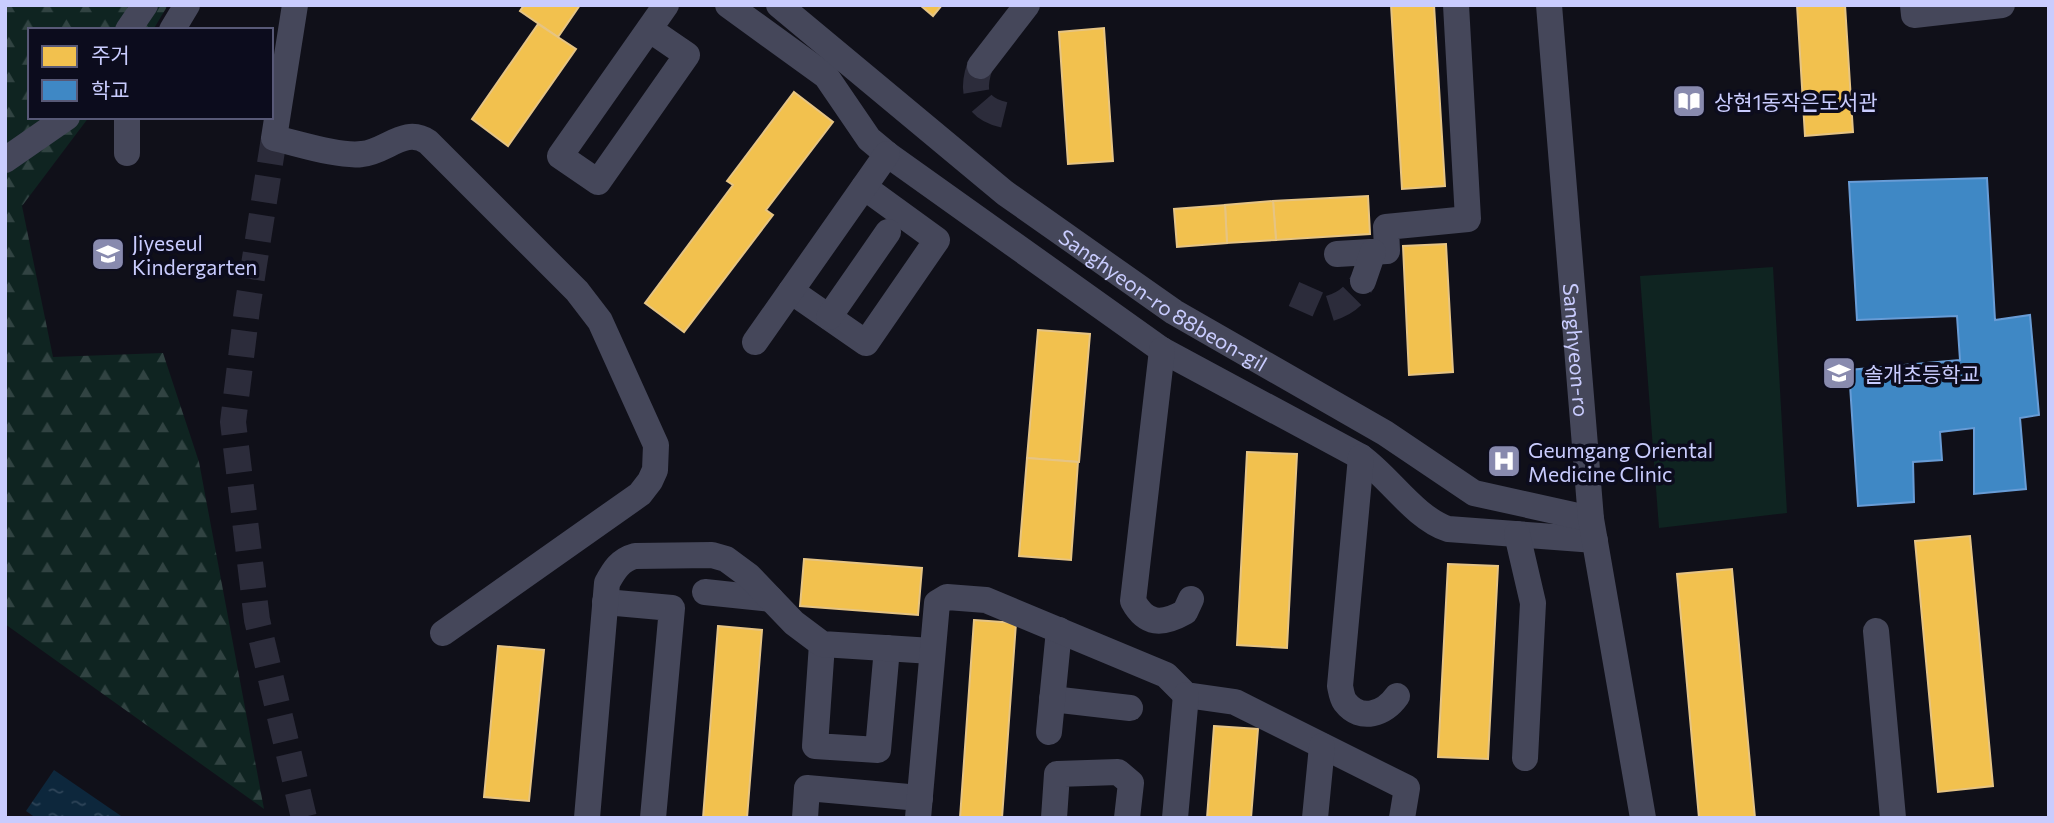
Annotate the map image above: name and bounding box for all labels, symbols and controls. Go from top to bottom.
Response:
legend [28,28,273,119]
text: 주거 [91,42,130,67]
text: 학교 [91,77,130,102]
library icon: 상현1동작은도서관 [1670,82,1708,120]
place label: 상현1동작은도서관 [1714,89,1878,114]
street label: Sanghyeon-ro 88beon-gil [1055,223,1272,375]
place label: Jiyeseul Kindergarten [132,230,257,279]
school or university icon: Jiyeseul Kindergarten [89,235,127,273]
street label: Sanghyeon-ro [1559,282,1595,418]
school or university icon: 솔개초등학교 [1820,354,1858,392]
place label: 솔개초등학교 [1864,361,1980,386]
place label: Geumgang Oriental Medicine Clinic [1528,437,1713,486]
hospital icon: Geumgang Oriental Medicine Clinic [1485,442,1523,480]

